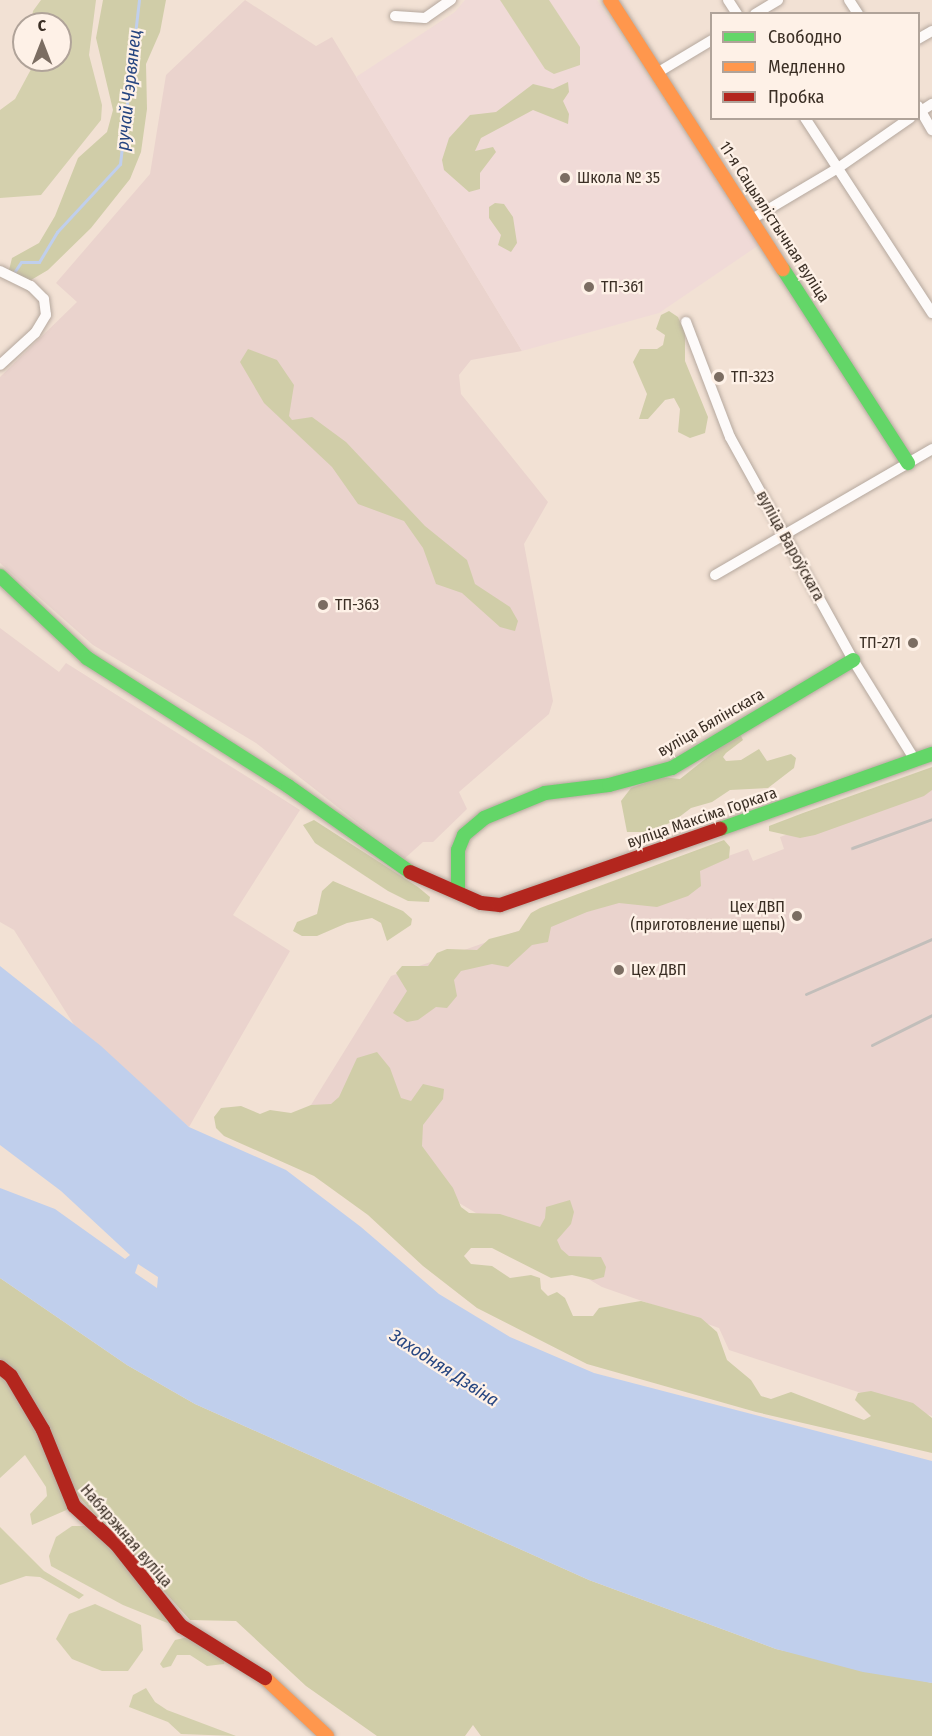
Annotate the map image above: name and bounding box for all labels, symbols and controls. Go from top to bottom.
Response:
north arrow [12,12,72,72]
legend [710,12,920,120]
text: С [38,16,46,35]
text: Свободно [768,26,842,48]
water label: ручай Чэрвянец [112,28,146,152]
text: Медленно [768,56,846,78]
text: Пробка [768,86,824,108]
street label: 11-я Сацыялістычная вуліца [715,138,833,306]
place label: Школа № 35 [577,168,660,188]
marker: Школа № 35 [558,171,572,185]
place label: ТП-361 [601,277,644,297]
marker: ТП-361 [582,280,596,294]
place label: ТП-323 [731,367,774,387]
marker: ТП-323 [712,370,726,384]
street label: вуліца Вароўскага [752,488,828,604]
place label: ТП-363 [335,595,379,615]
marker: ТП-363 [316,598,330,612]
place label: ТП-271 [860,633,901,653]
marker: ТП-271 [906,636,920,650]
street label: вуліца Бялінскага [654,685,768,761]
street label: вуліца Максіма Горкага [625,783,779,853]
place label: Цех ДВП (приготовление щепы) [630,897,785,935]
marker: Цех ДВП (приготовление щепы) [790,909,804,923]
place label: Цех ДВП [631,960,686,980]
marker: Цех ДВП [612,963,626,977]
water label: Заходняя Дзвіна [385,1325,503,1411]
street label: Набярэжная вуліца [76,1481,176,1591]

